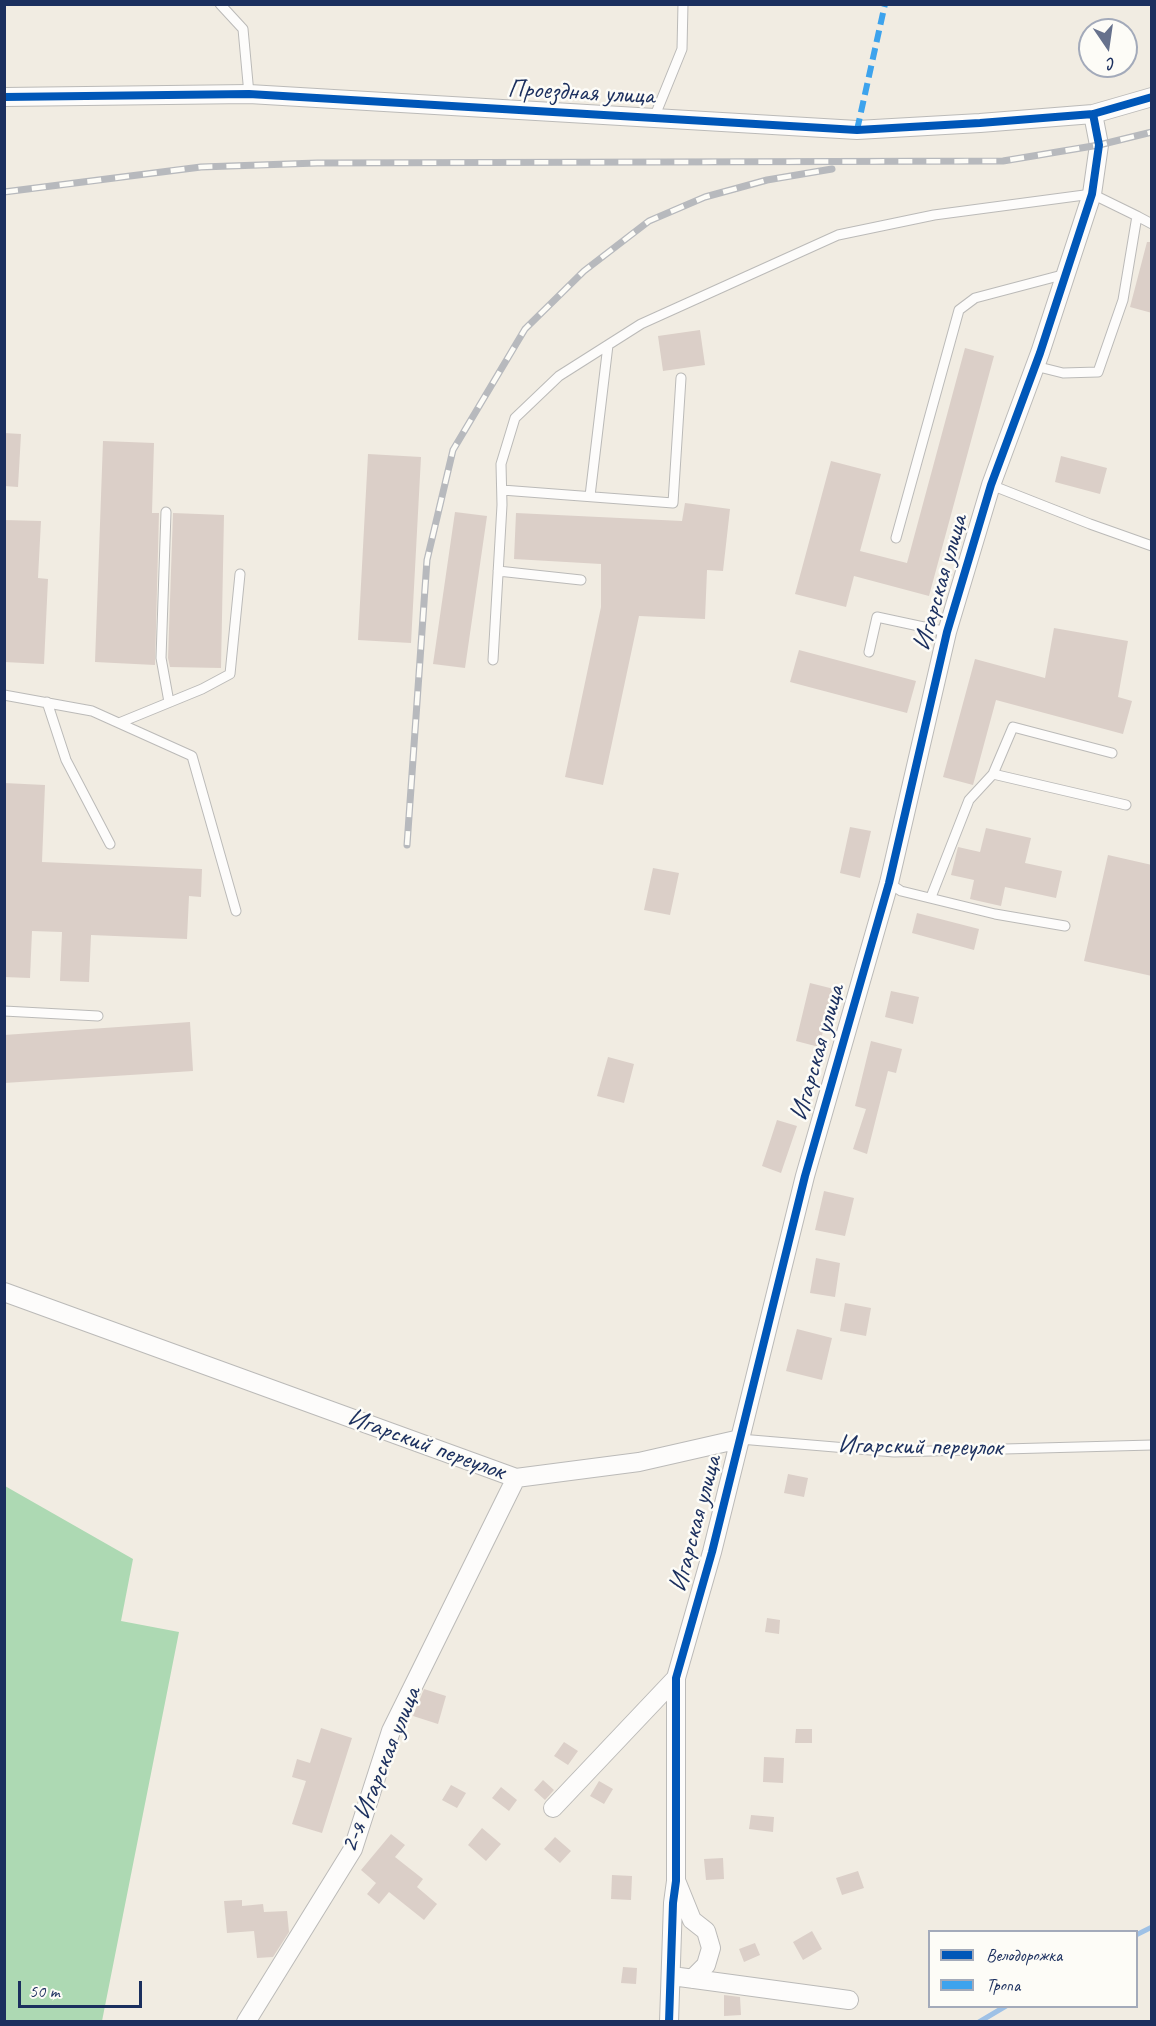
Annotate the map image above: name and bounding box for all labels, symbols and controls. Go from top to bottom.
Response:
north arrow [1078,18,1138,78]
text: С [1106,53,1118,74]
street label: Проездная улица [507,74,655,112]
street label: Игарская улица [907,512,975,654]
street label: Игарская улица [784,982,852,1124]
street label: Игарский переулок [343,1402,509,1488]
street label: Игарский переулок [837,1430,1003,1464]
street label: Игарская улица [663,1452,729,1596]
street label: 2-я Игарская улица [334,1683,428,1857]
legend [928,1930,1138,2008]
text: Велодорожка [986,1944,1062,1966]
scale bar [21,1969,146,2007]
text: Тропа [986,1974,1020,1996]
text: 50 m [29,1980,60,2002]

